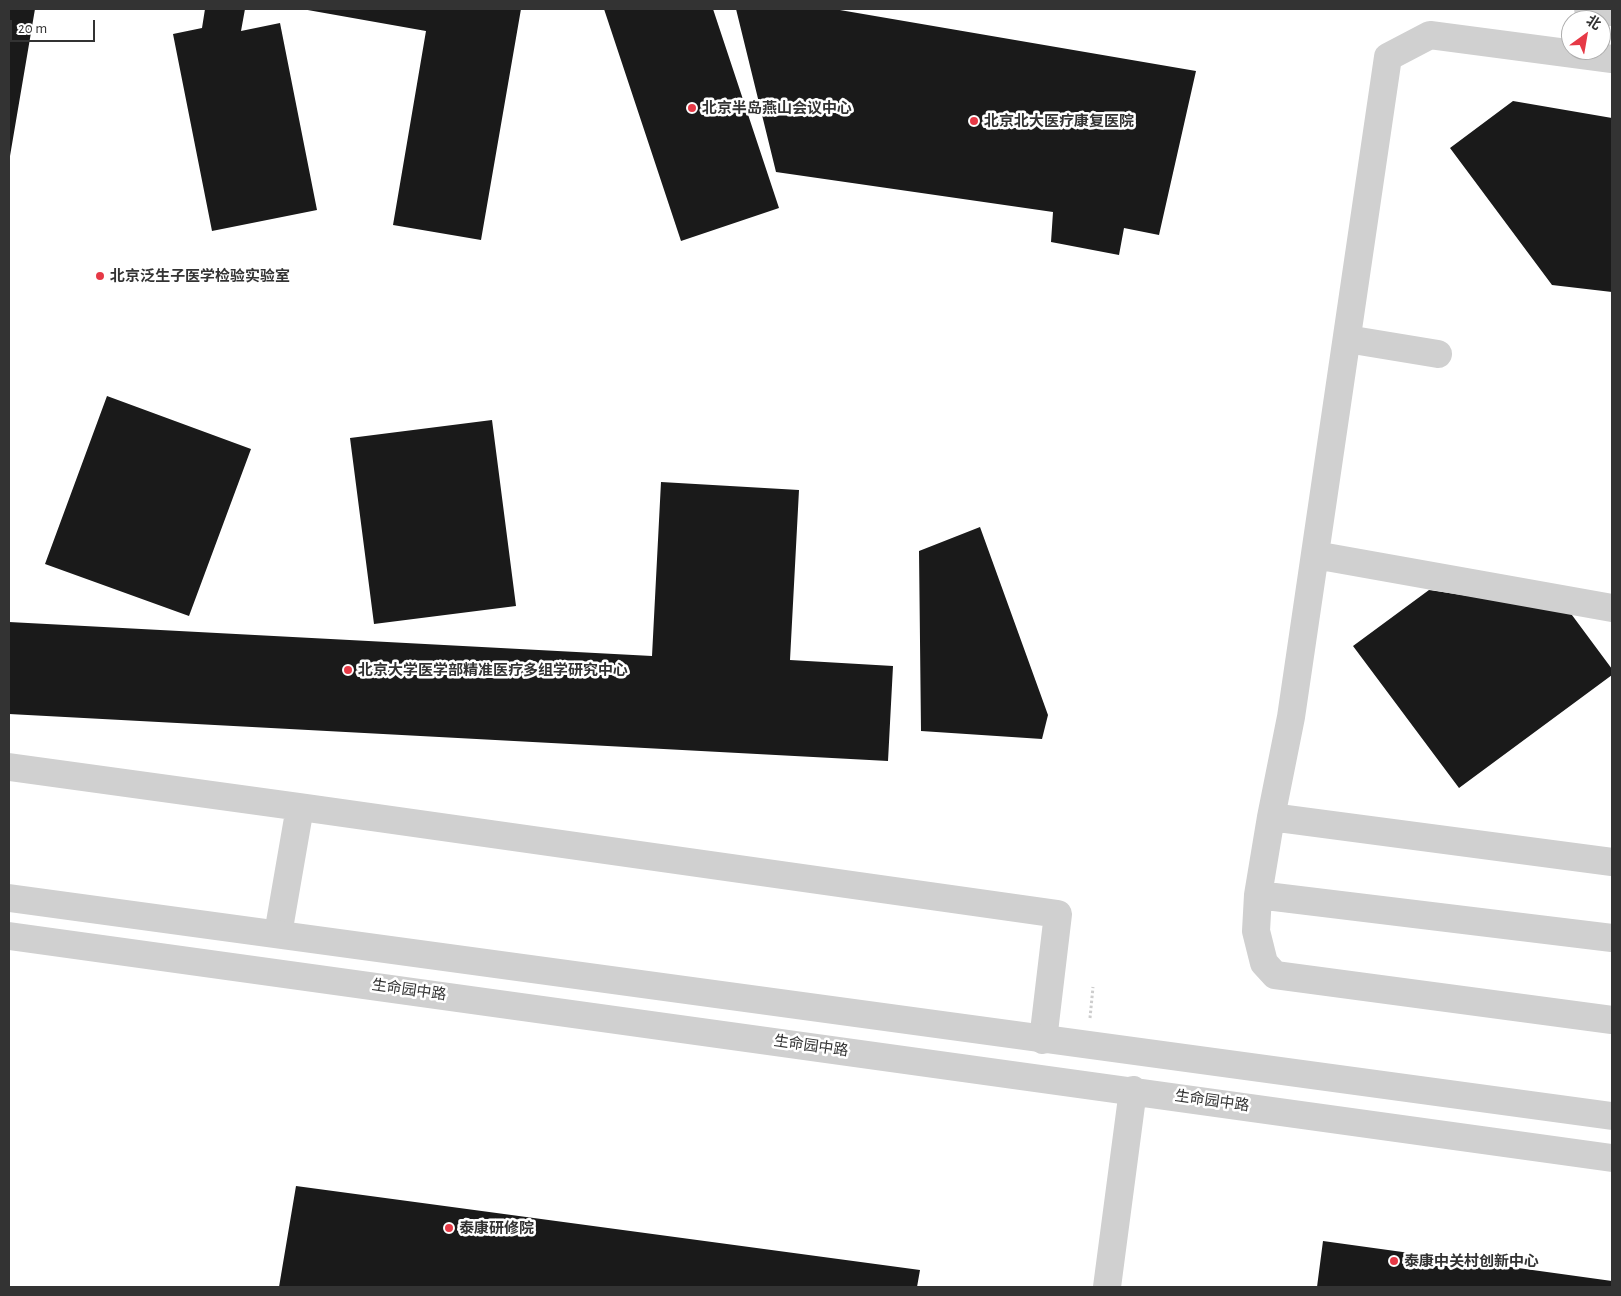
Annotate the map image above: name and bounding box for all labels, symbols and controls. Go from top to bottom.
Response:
scale bar [12,10,98,42]
north arrow [1561,10,1611,60]
text: 北 [1584,13,1603,33]
text: 20 m [18,21,47,36]
place label: 北京半岛燕山会议中心 [702,99,852,117]
marker: 北京半岛燕山会议中心 [686,102,698,114]
place label: 北京北大医疗康复医院 [984,112,1134,130]
marker: 北京北大医疗康复医院 [968,115,980,127]
place label: 北京泛生子医学检验实验室 [110,267,290,285]
marker: 北京泛生子医学检验实验室 [94,270,106,282]
place label: 北京大学医学部精准医疗多组学研究中心 [358,661,628,679]
marker: 北京大学医学部精准医疗多组学研究中心 [342,664,354,676]
street label: 生命园中路 [371,976,447,1004]
street label: 生命园中路 [773,1032,849,1060]
street label: 生命园中路 [1174,1087,1250,1115]
place label: 泰康研修院 [459,1219,534,1237]
marker: 泰康研修院 [443,1222,455,1234]
place label: 泰康中关村创新中心 [1404,1252,1539,1270]
marker: 泰康中关村创新中心 [1388,1255,1400,1267]

